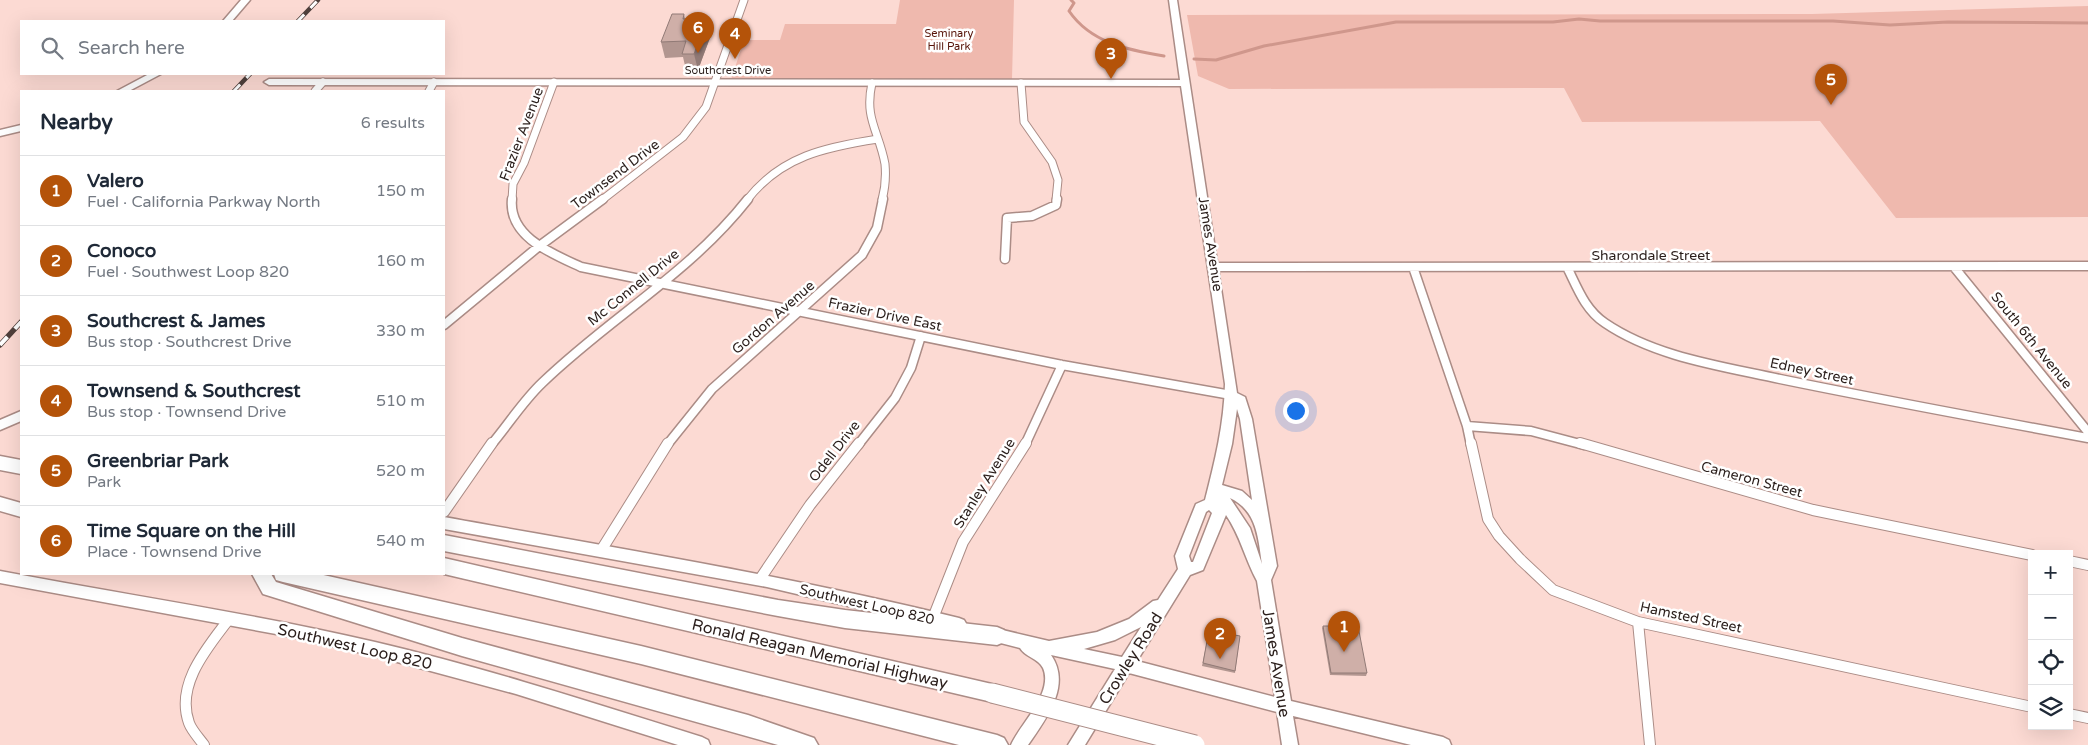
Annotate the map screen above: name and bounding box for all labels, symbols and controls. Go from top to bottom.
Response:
pin: 6 [682,12,714,53]
pin: 4 [719,18,751,59]
search box [20,20,445,75]
park label: Seminary Hill Park [925,27,974,53]
icon: search [38,34,66,62]
text: Search here [78,37,185,59]
pin: 3 [1095,38,1127,79]
street label: Southcrest Drive [685,64,771,77]
pin: 5 [1815,64,1847,105]
street label: Frazier Avenue [496,85,547,183]
text: Nearby [40,110,113,135]
text: 6 results [361,113,425,133]
street label: Townsend Drive [568,136,663,213]
text: Valero [87,170,144,192]
text: 1 [51,181,61,201]
text: 150 m [376,181,425,201]
text: Fuel · California Parkway North [87,192,321,212]
street label: James Avenue [1195,196,1226,293]
text: Conoco [87,240,156,262]
street label: Mc Connell Drive [584,245,682,329]
street label: Sharondale Street [1592,247,1711,264]
text: 2 [51,251,61,271]
text: 160 m [376,251,425,271]
text: Fuel · Southwest Loop 820 [87,262,289,282]
street label: Gordon Avenue [729,277,818,358]
street label: South 6th Avenue [1987,288,2076,392]
street label: Frazier Drive East [827,294,944,335]
text: Southcrest & James [87,310,265,332]
text: 3 [51,321,61,341]
text: 330 m [376,321,425,341]
text: Bus stop · Southcrest Drive [87,332,291,352]
street label: Edney Street [1768,354,1856,389]
text: Townsend & Southcrest [87,380,300,402]
text: 4 [51,391,61,411]
text: 510 m [376,391,425,411]
your location [1283,398,1309,424]
text: Bus stop · Townsend Drive [87,402,286,422]
street label: Odell Drive [805,417,864,485]
street label: Stanley Avenue [950,435,1019,531]
text: Greenbriar Park [87,450,229,472]
street label: Cameron Street [1699,458,1805,501]
text: 5 [51,461,61,481]
text: 520 m [376,461,425,481]
text: Park [87,472,121,492]
text: Time Square on the Hill [87,520,296,542]
text: 6 [51,531,61,551]
text: 540 m [376,531,425,551]
text: Place · Townsend Drive [87,542,262,562]
map controls [2028,550,2073,730]
button: + [2028,550,2073,595]
street label: Southwest Loop 820 [798,581,936,628]
button: − [2028,595,2073,640]
street label: Hamsted Street [1638,598,1744,637]
street label: James Avenue [1258,608,1294,719]
street label: Crowley Road [1095,609,1167,708]
pin: 1 [1328,611,1360,652]
street label: Ronald Reagan Memorial Highway [690,615,950,693]
pin: 2 [1204,618,1236,659]
street label: Southwest Loop 820 [276,620,434,674]
button: locate [2028,640,2073,685]
button: layers [2028,685,2073,730]

